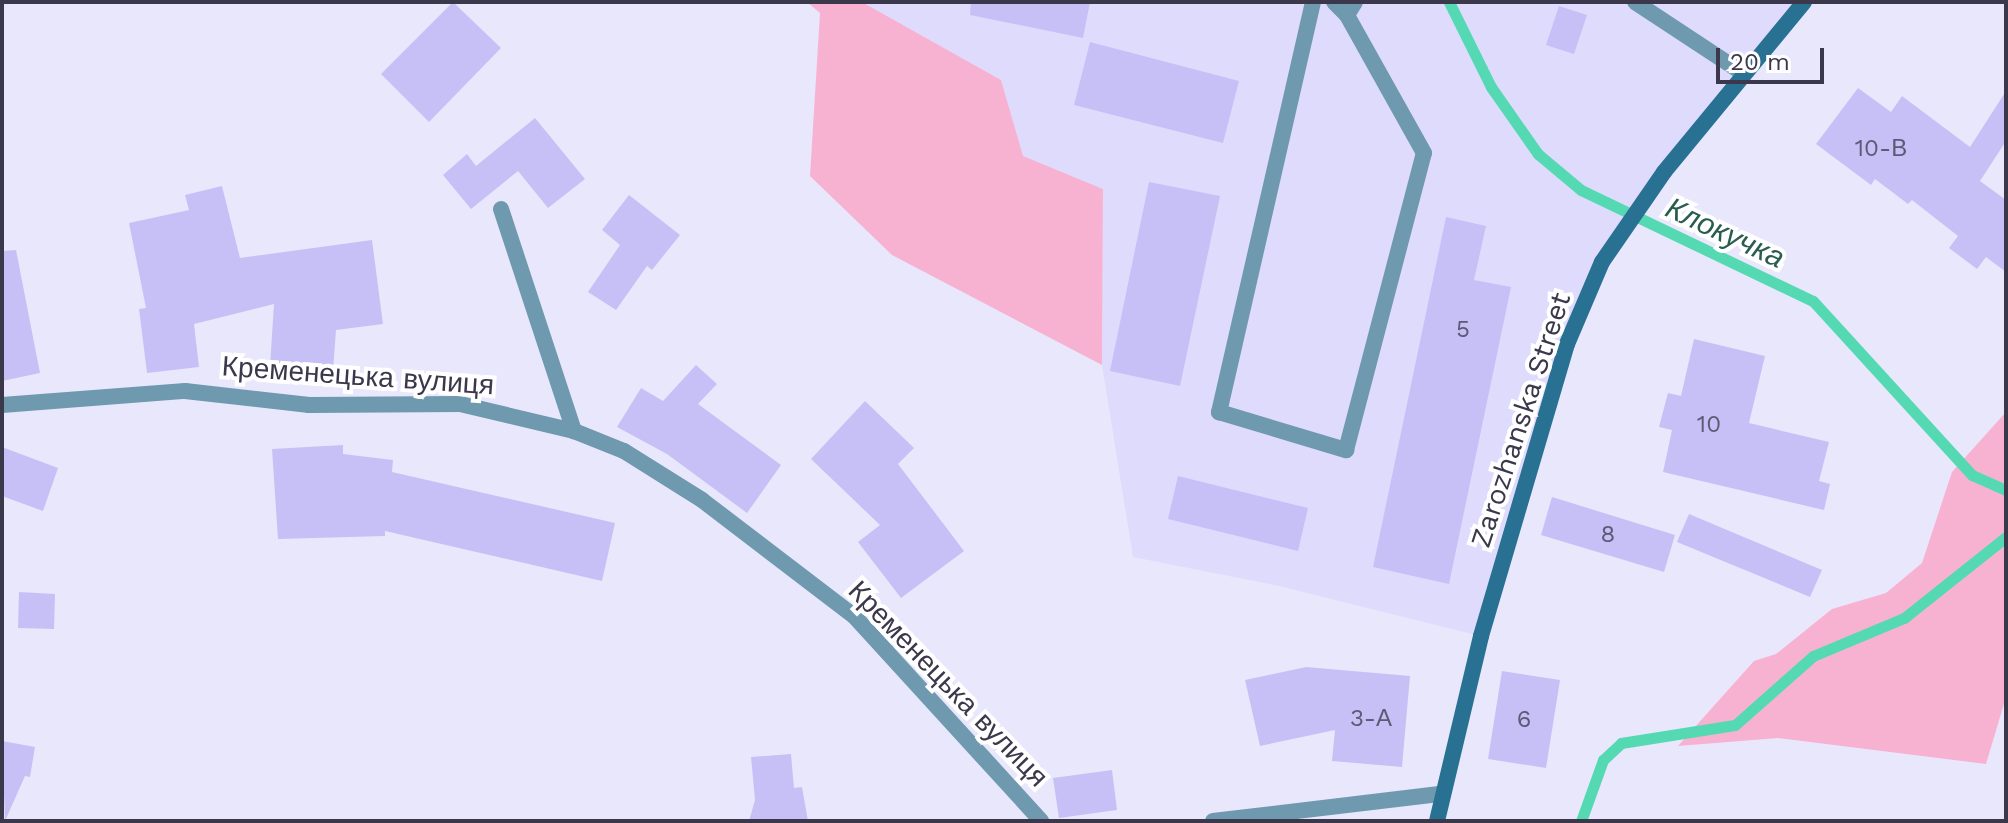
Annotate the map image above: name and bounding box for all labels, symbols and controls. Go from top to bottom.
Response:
scale bar [1720,32,1828,82]
text: 20 m [1730,48,1790,76]
house number: 10-В [1855,135,1907,163]
water label: Клокучка [1660,190,1790,276]
street label: Zarozhanska Street [1464,288,1578,552]
house number: 5 [1456,316,1470,344]
street label: Кременецька вулиця [221,350,495,402]
house number: 10 [1697,411,1721,439]
house number: 8 [1601,521,1615,549]
street label: Кременецька вулиця [841,574,1055,794]
house number: 3-А [1350,705,1392,733]
house number: 6 [1517,706,1531,734]

